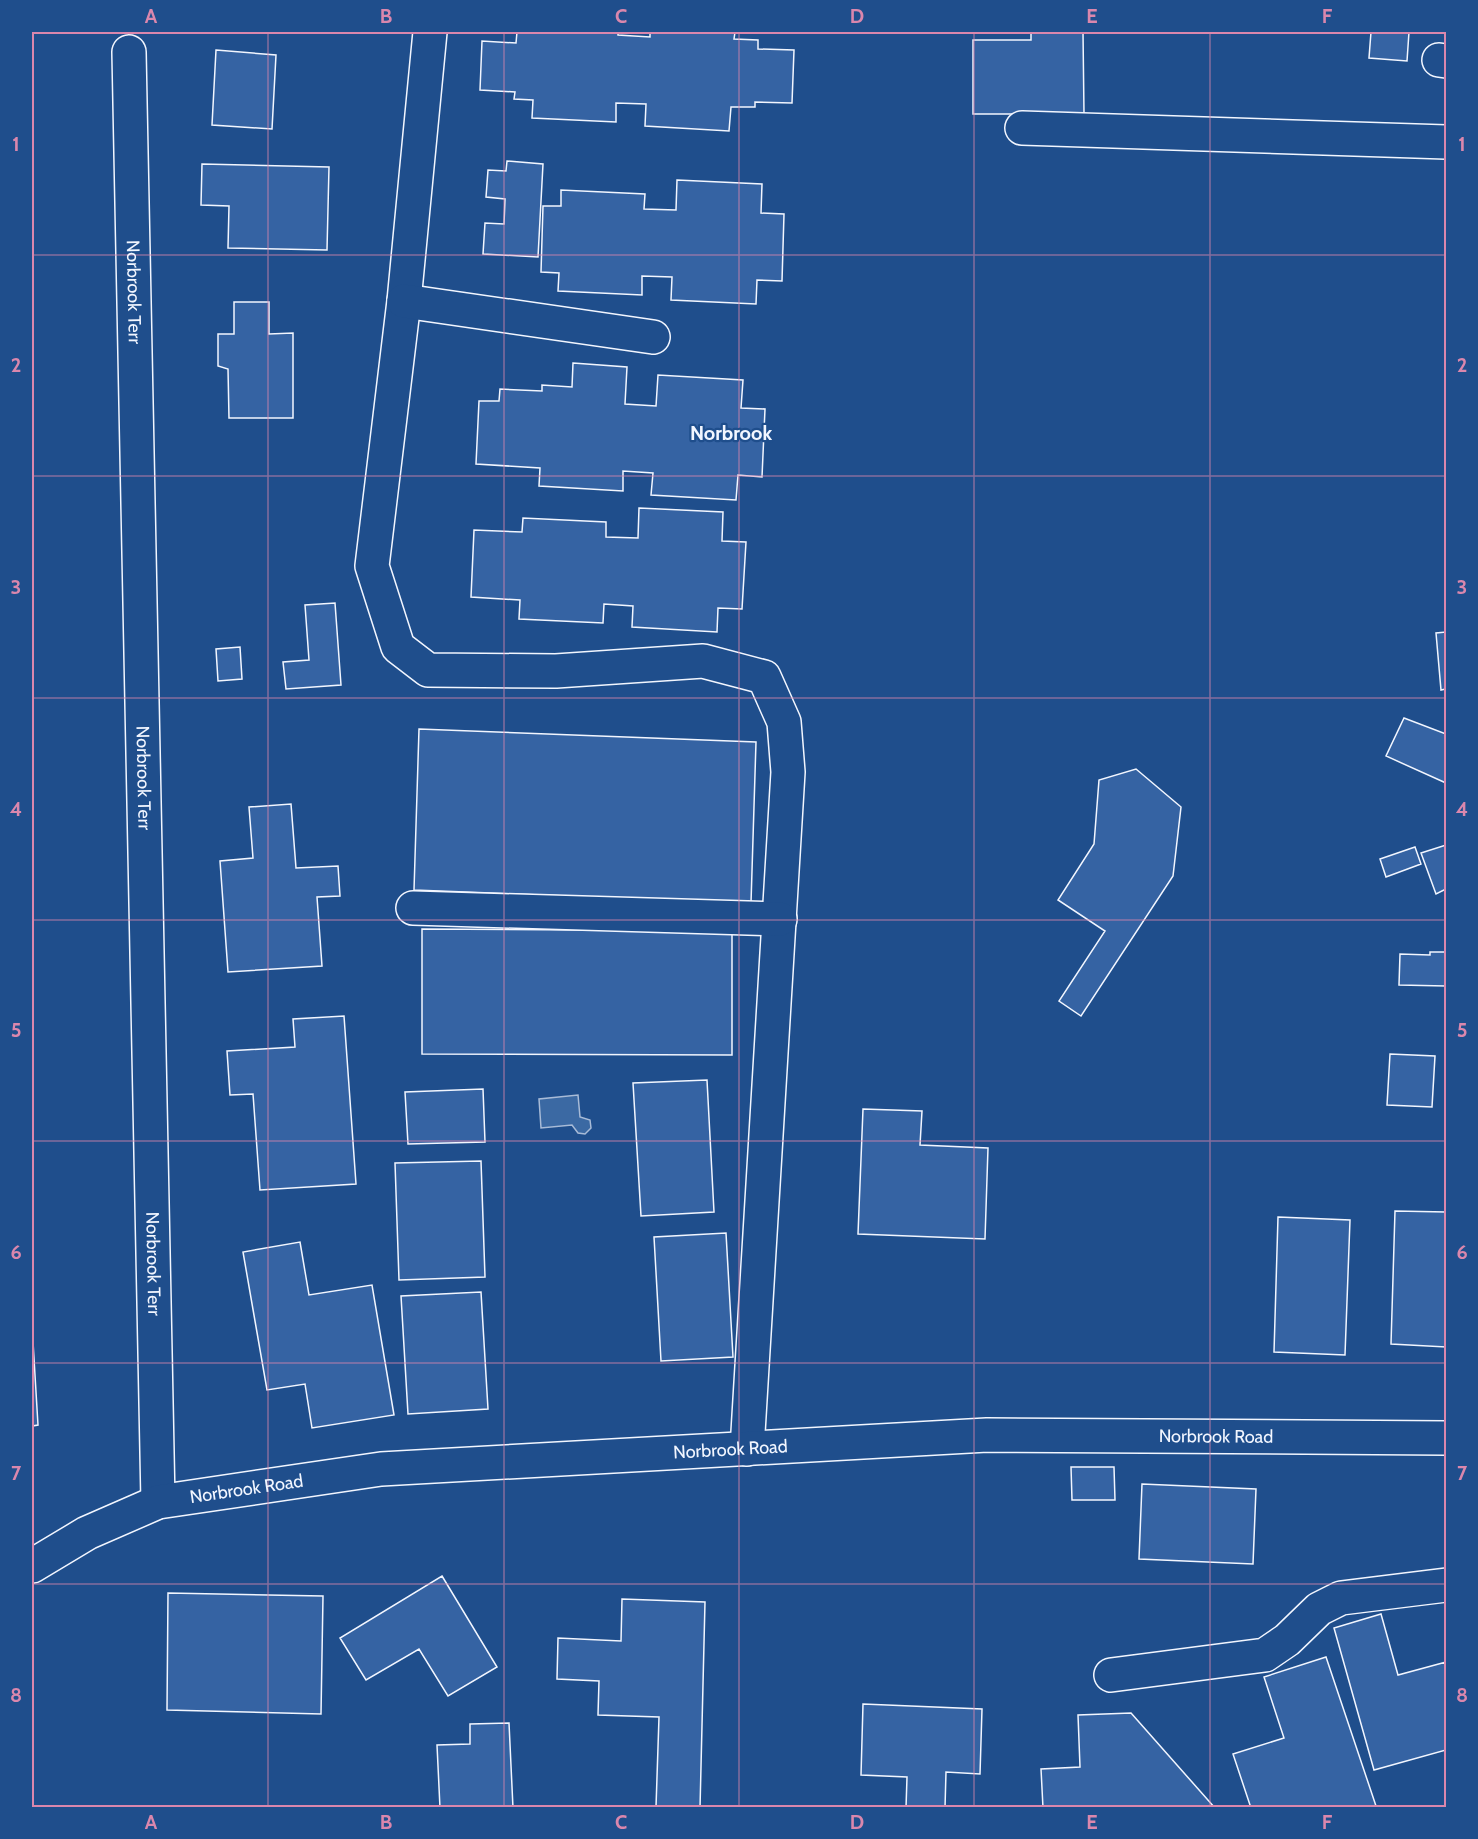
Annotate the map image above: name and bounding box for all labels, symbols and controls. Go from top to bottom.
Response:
text: A [145,4,158,28]
text: B [380,4,392,28]
text: C [615,4,627,28]
text: D [850,4,864,28]
text: E [1086,4,1098,28]
text: F [1322,4,1333,28]
text: 1 [12,132,20,156]
text: 1 [1458,132,1466,156]
street label: Norbrook Terr [122,240,146,345]
text: 2 [11,353,21,377]
text: 2 [1457,353,1467,377]
district label: Norbrook [690,421,772,445]
text: 3 [11,575,21,599]
text: 3 [1457,575,1467,599]
street label: Norbrook Terr [131,726,156,830]
text: 4 [10,797,22,821]
text: 4 [1456,797,1468,821]
text: 5 [11,1018,21,1042]
text: 5 [1457,1018,1467,1042]
street label: Norbrook Terr [141,1211,165,1316]
text: 6 [10,1240,22,1264]
text: 6 [1456,1240,1468,1264]
street label: Norbrook Road [1159,1425,1273,1448]
street label: Norbrook Road [673,1435,788,1464]
text: 7 [11,1461,22,1485]
text: 7 [1457,1461,1468,1485]
street label: Norbrook Road [188,1470,305,1508]
text: 8 [10,1683,22,1707]
text: 8 [1456,1683,1468,1707]
text: A [145,1810,158,1834]
text: B [380,1810,392,1834]
text: C [615,1810,627,1834]
text: D [850,1810,864,1834]
text: E [1086,1810,1098,1834]
text: F [1322,1810,1333,1834]

